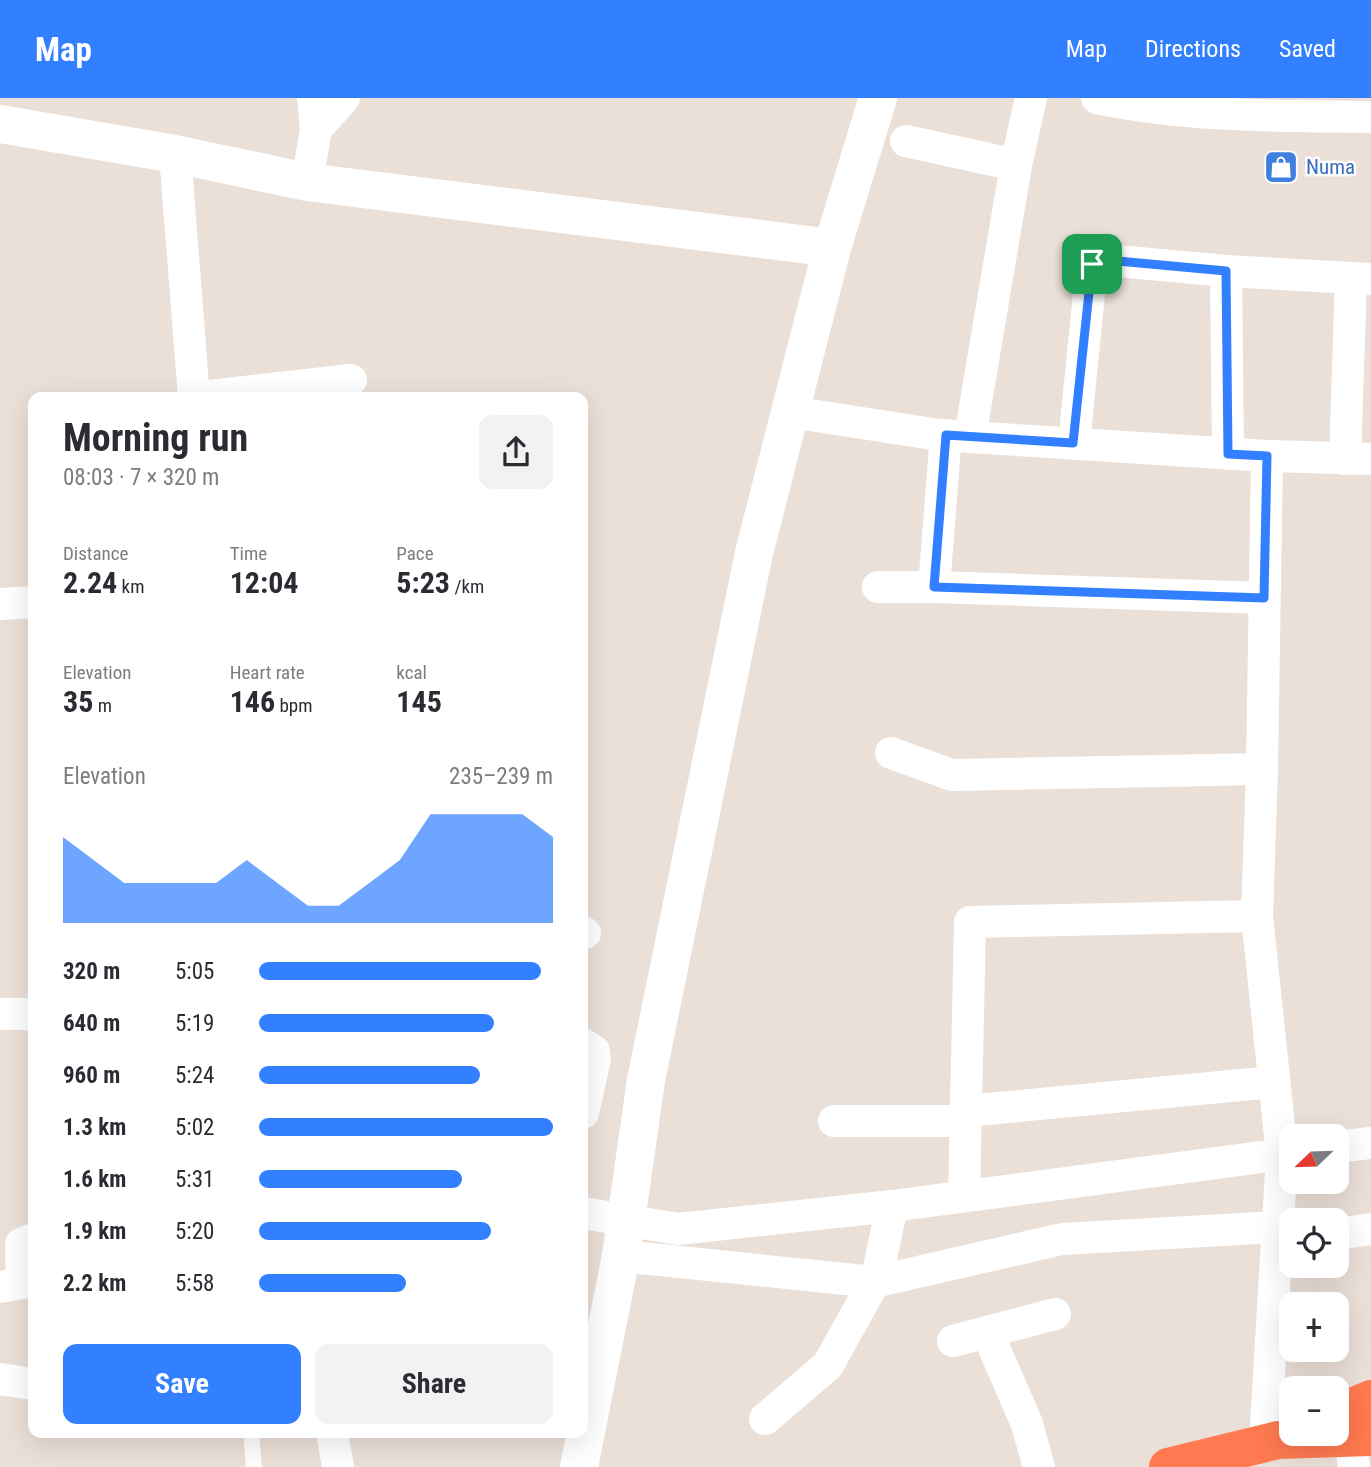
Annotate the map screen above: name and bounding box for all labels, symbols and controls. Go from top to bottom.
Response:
text: Map [35,30,92,69]
text: Map [1066,35,1107,63]
text: Directions [1145,35,1241,63]
text: Saved [1279,35,1336,63]
shop icon: Numa [1262,148,1300,186]
place label: Numa [1306,155,1355,179]
pin [1062,234,1122,294]
icon: arrive [1073,245,1111,283]
button: share [479,415,553,489]
text: Morning run [63,416,248,460]
text: 08:03 · 7 × 320 m [63,464,219,491]
text: Distance [63,542,128,565]
text: Time [230,542,267,565]
text: Pace [396,542,434,565]
text: 2.24 [63,565,117,600]
text: 12:04 [230,565,299,600]
text: 5:23 [396,565,450,600]
text: km [117,575,144,598]
text: /km [450,575,484,598]
text: Elevation [63,661,131,684]
text: Heart rate [230,661,305,684]
text: kcal [396,661,427,684]
text: 35 [63,684,93,719]
text: 146 [230,684,275,719]
text: 145 [396,684,442,719]
text: m [93,694,112,717]
text: bpm [275,694,313,717]
text: Elevation [63,763,146,790]
text: 235–239 m [449,763,553,790]
text: 320 m [63,958,120,985]
text: 5:05 [175,958,214,985]
text: 640 m [63,1010,120,1037]
text: 5:19 [175,1010,214,1037]
text: 960 m [63,1062,120,1089]
text: 5:24 [175,1062,214,1089]
text: 1.3 km [63,1114,126,1141]
text: 5:02 [175,1114,214,1141]
north arrow [1279,1124,1349,1194]
map controls [1279,1124,1349,1446]
text: 1.6 km [63,1166,126,1193]
text: 5:31 [175,1166,214,1193]
button: locate [1279,1208,1349,1278]
text: 1.9 km [63,1218,126,1245]
text: 5:20 [175,1218,214,1245]
text: 2.2 km [63,1270,126,1297]
text: 5:58 [175,1270,214,1297]
button: + [1279,1292,1349,1362]
button: Save [63,1344,301,1424]
button: Share [315,1344,553,1424]
button: − [1279,1376,1349,1446]

